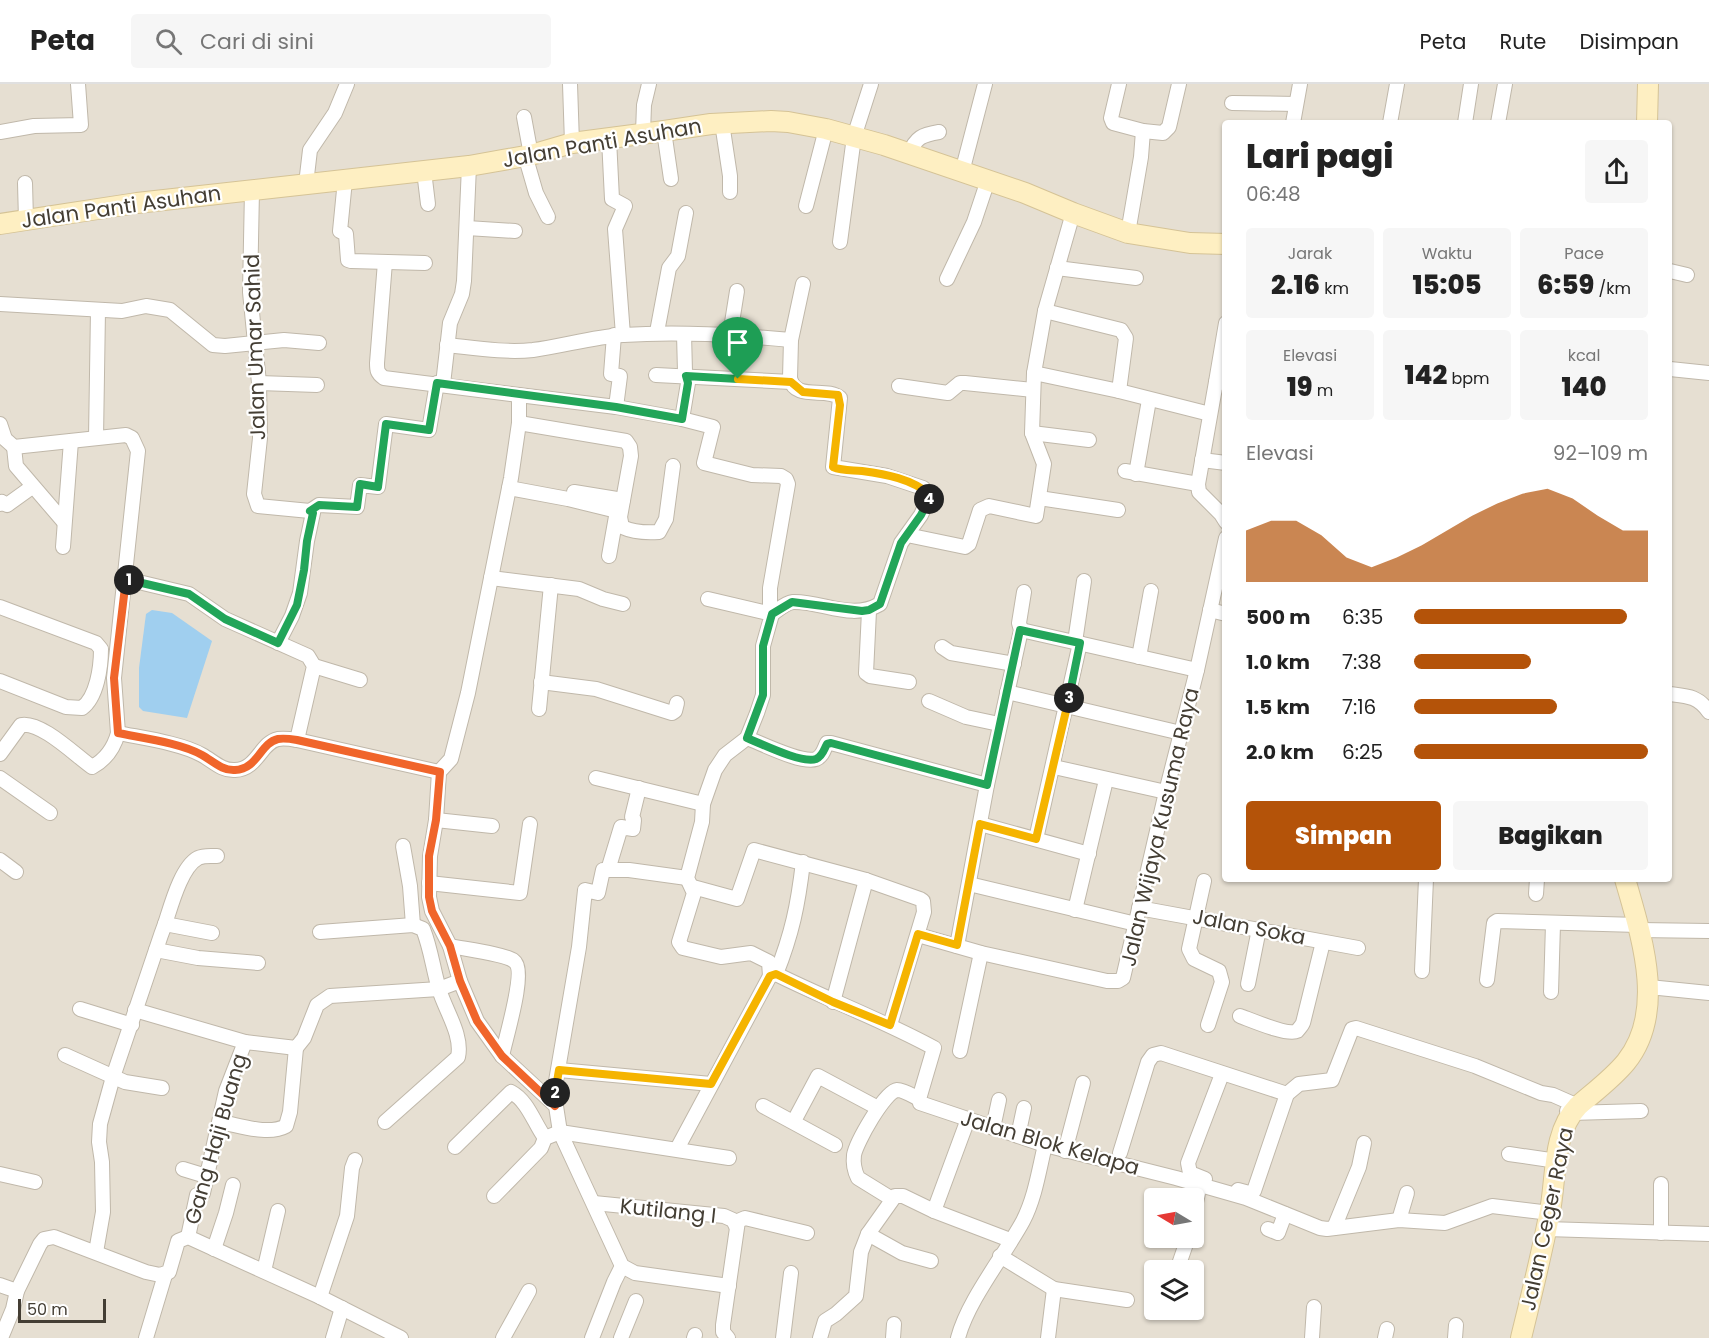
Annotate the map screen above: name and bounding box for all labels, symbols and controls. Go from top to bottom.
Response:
search box [131,14,551,68]
text: Peta [30,21,95,60]
icon: search [152,25,185,58]
text: Cari di sini [200,26,314,57]
text: Peta [1419,27,1467,56]
text: Rute [1500,27,1546,56]
text: Disimpan [1579,27,1679,56]
street label: Jalan Panti Asuhan [500,111,704,174]
text: Lari pagi [1246,133,1393,180]
button: share [1585,140,1648,203]
street label: Jalan Panti Asuhan [19,178,223,235]
text: 06:48 [1246,180,1301,208]
text: Jarak [1288,242,1332,265]
text: Waktu [1422,242,1472,265]
text: Pace [1564,242,1604,265]
street label: Jalan Umar Sahid [237,253,272,441]
text: 2.16 [1271,267,1320,303]
text: 15:05 [1412,267,1482,303]
text: 6:59 [1537,267,1594,303]
text: km [1320,277,1349,300]
text: /km [1594,277,1631,300]
pin [712,317,763,379]
icon: arrive [721,326,754,359]
text: Elevasi [1283,344,1337,367]
text: kcal [1568,344,1600,367]
text: 142 [1404,357,1447,393]
text: bpm [1447,367,1490,390]
text: 19 [1287,369,1313,405]
text: 140 [1561,369,1607,405]
text: m [1313,379,1333,402]
text: Elevasi [1246,439,1314,467]
text: 92–109 m [1553,439,1648,467]
pin: 4 [914,484,944,514]
text: 4 [924,487,934,510]
pin: 1 [114,565,144,595]
text: 1 [126,568,132,591]
text: 500 m [1246,603,1311,631]
text: 6:35 [1342,603,1383,631]
text: 1.0 km [1246,648,1310,676]
text: 7:38 [1342,648,1382,676]
pin: 3 [1054,683,1084,713]
street label: Jalan Wijaya Kusuma Raya [1113,685,1206,969]
text: 3 [1064,686,1074,709]
text: 1.5 km [1246,693,1310,721]
text: 7:16 [1342,693,1376,721]
text: 2.0 km [1246,738,1314,766]
text: 6:25 [1342,738,1383,766]
button: Simpan [1246,801,1441,870]
button: Bagikan [1453,801,1648,870]
street label: Jalan Soka [1190,901,1308,952]
street label: Gang Haji Buang [177,1050,254,1228]
pin: 2 [540,1078,570,1108]
text: 2 [550,1081,560,1104]
street label: Jalan Blok Kelapa [957,1103,1143,1182]
street label: Jalan Ceger Raya [1513,1125,1580,1313]
north arrow [1144,1188,1204,1248]
map controls [1144,1188,1204,1320]
street label: Kutilang I [618,1191,718,1230]
button: layers [1144,1260,1204,1320]
scale bar [18,1296,106,1324]
text: 50 m [27,1298,68,1321]

